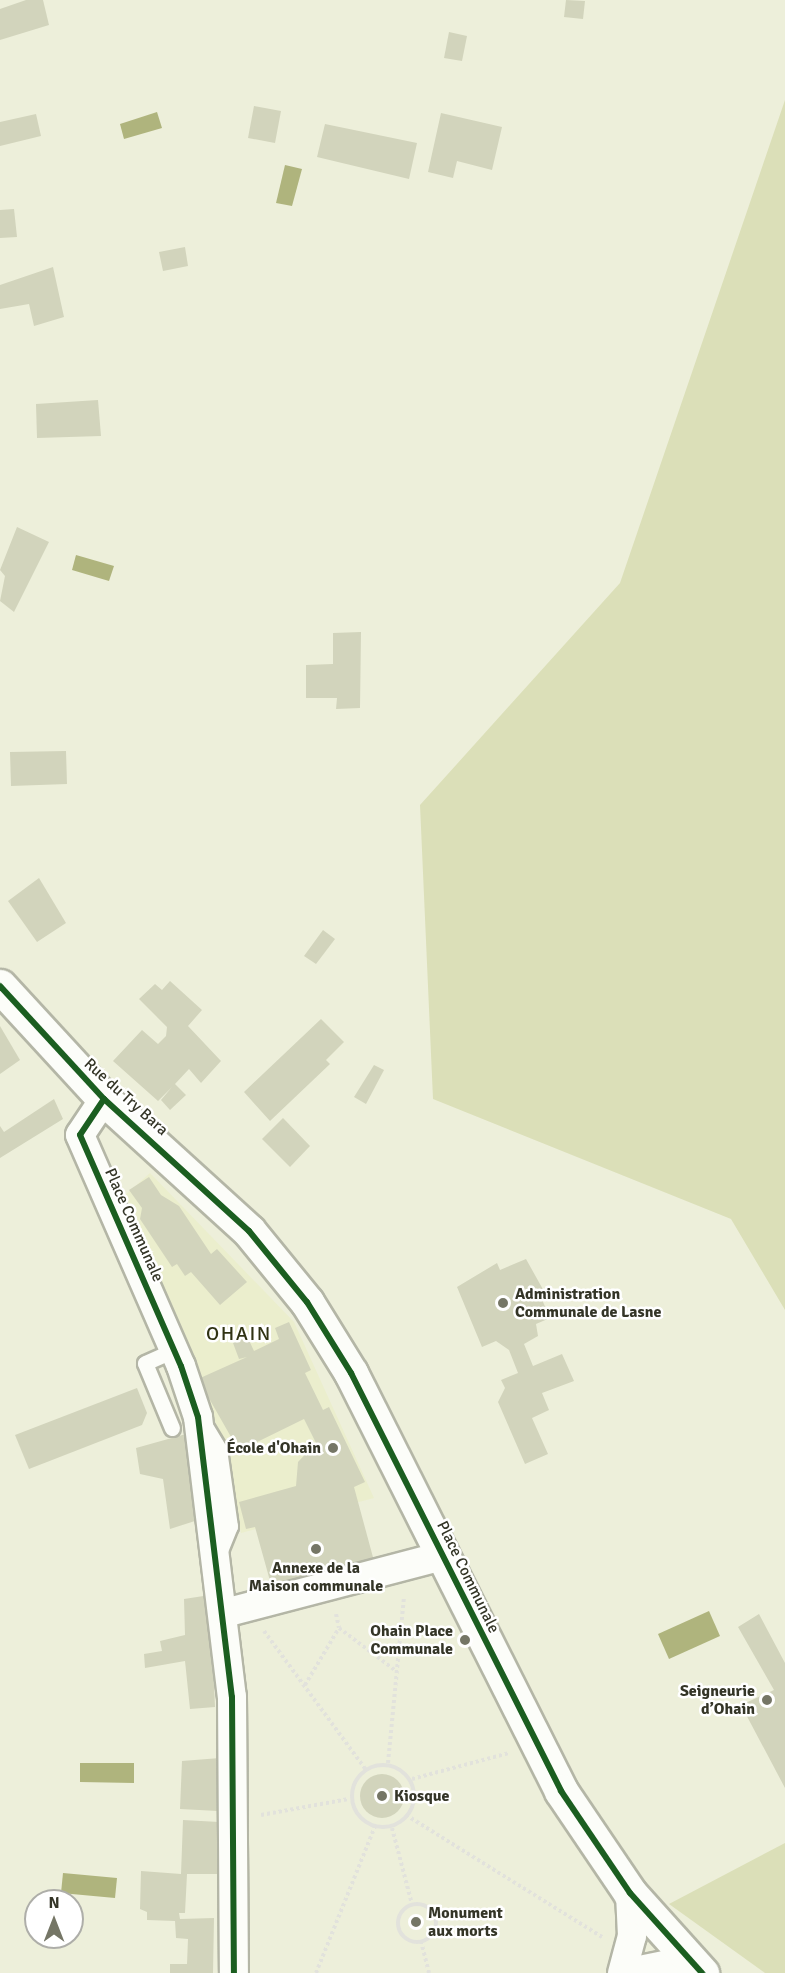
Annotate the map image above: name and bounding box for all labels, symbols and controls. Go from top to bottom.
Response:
street label: Rue du Try Bara [80,1054,172,1140]
street label: Place Communale [100,1165,168,1285]
place label: Administration Communale de Lasne [515,1284,661,1322]
marker: Administration Communale de Lasne [496,1296,510,1310]
district label: OHAIN [206,1321,272,1345]
place label: École d'Ohain [226,1438,321,1458]
marker: École d'Ohain [326,1441,340,1455]
street label: Place Communale [433,1518,503,1636]
marker: Annexe de la Maison communale [309,1542,323,1556]
place label: Annexe de la Maison communale [249,1558,383,1596]
place label: Ohain Place Communale [370,1621,453,1659]
marker: Ohain Place Communale [458,1633,472,1647]
place label: Seigneurie d’Ohain [680,1681,755,1719]
marker: Seigneurie d’Ohain [760,1693,774,1707]
place label: Kiosque [394,1786,449,1806]
marker: Kiosque [375,1789,389,1803]
north arrow [24,1889,84,1949]
text: N [48,1893,60,1913]
place label: Monument aux morts [428,1903,503,1941]
marker: Monument aux morts [409,1915,423,1929]

